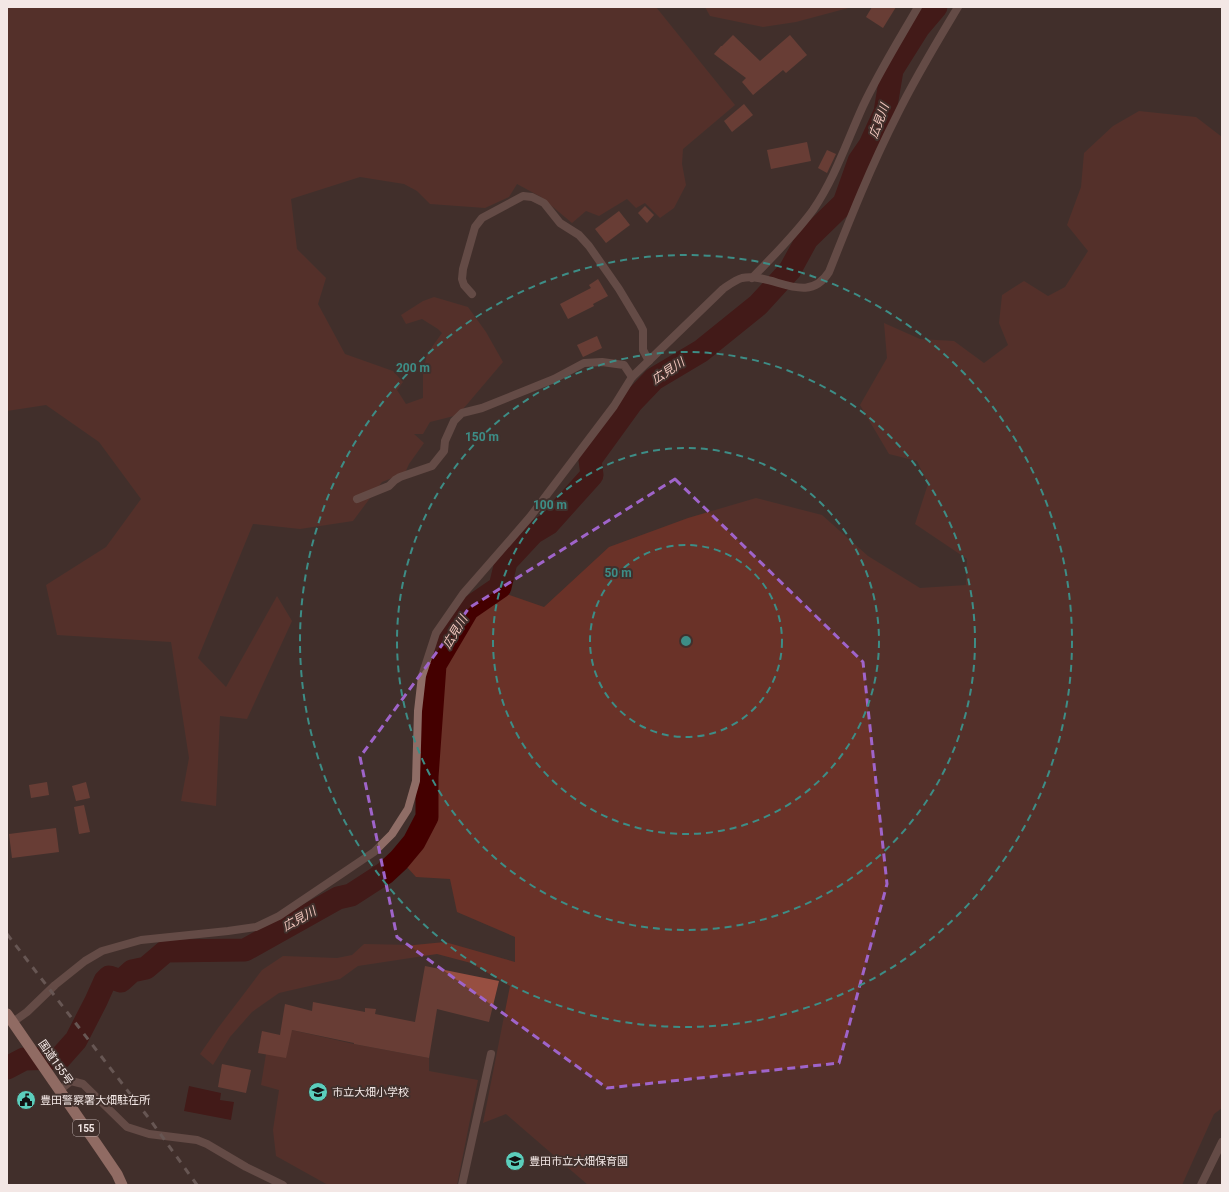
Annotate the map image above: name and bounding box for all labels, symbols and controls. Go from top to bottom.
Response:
water label: 広見川 [866,100,892,140]
water label: 広見川 [649,354,689,387]
text: 200 m [396,361,430,375]
text: 150 m [465,430,499,444]
text: 100 m [533,498,567,512]
text: 50 m [604,566,632,580]
water label: 広見川 [440,611,471,651]
centre of rings [679,634,693,648]
water label: 広見川 [280,903,320,934]
street label: 国道155号 [35,1037,76,1087]
school or university icon: 市立大畑小学校 [307,1081,329,1103]
place label: 市立大畑小学校 [332,1086,409,1099]
public building icon: 豊田警察署大畑駐在所 [15,1089,37,1111]
place label: 豊田警察署大畑駐在所 [40,1094,151,1107]
road number: 155 [73,1120,99,1136]
school or university icon: 豊田市立大畑保育園 [504,1150,526,1172]
place label: 豊田市立大畑保育園 [529,1155,628,1168]

